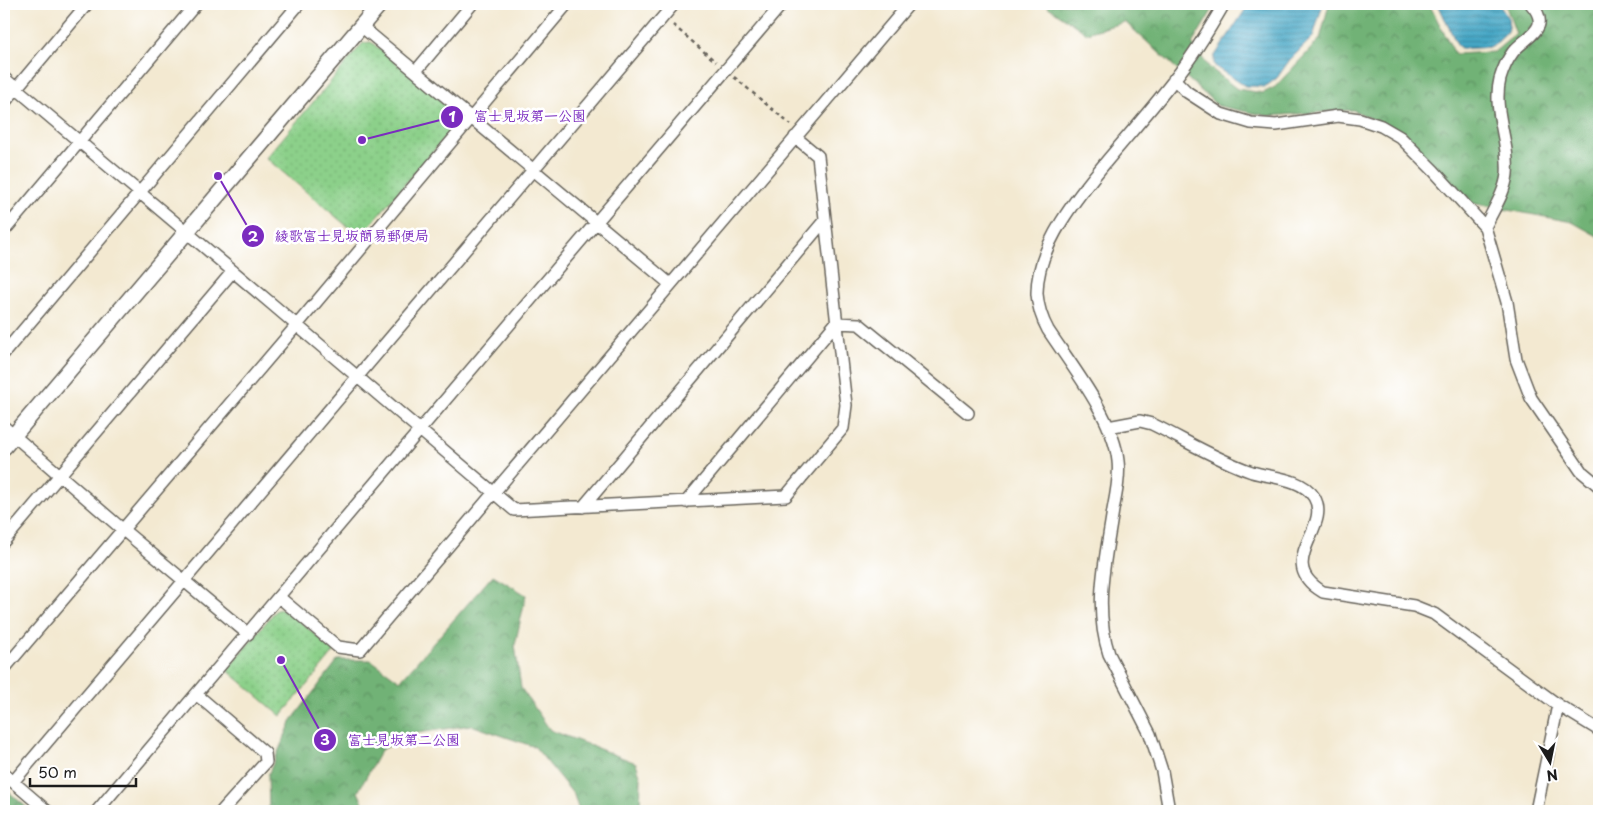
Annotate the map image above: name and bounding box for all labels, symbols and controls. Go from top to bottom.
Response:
callout: 富士見坂第一公園 [439,102,596,131]
text: 1 [448,104,456,127]
text: 富士見坂第一公園 [474,105,586,126]
callout: 綾歌富士見坂簡易郵便局 [240,222,439,251]
text: 2 [248,224,259,247]
text: 綾歌富士見坂簡易郵便局 [275,225,429,246]
callout: 富士見坂第二公園 [313,725,470,754]
text: 3 [320,727,330,750]
text: 富士見坂第二公園 [348,729,460,750]
north arrow [1526,738,1576,788]
scale bar [30,755,136,787]
text: 50 m [38,760,77,783]
text: N [1545,764,1560,787]

